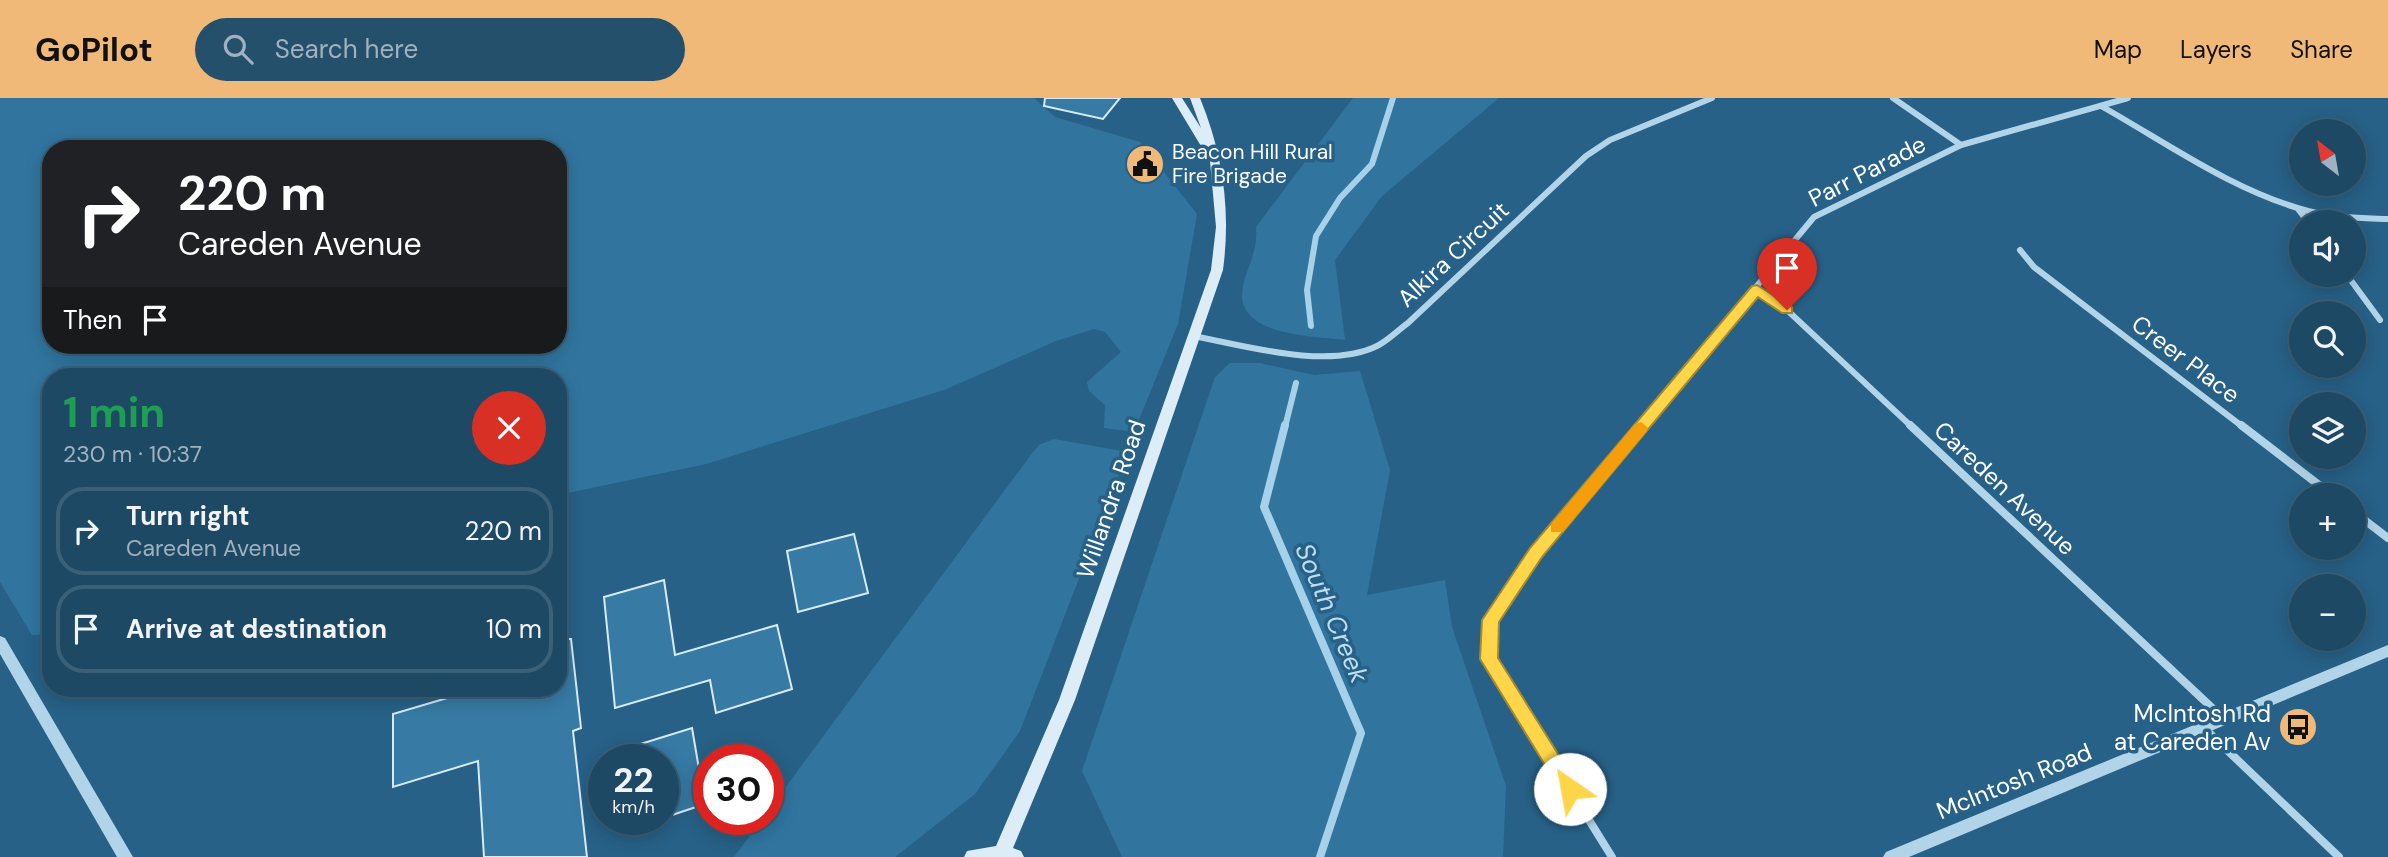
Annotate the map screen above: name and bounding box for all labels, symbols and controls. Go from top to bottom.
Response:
search box [195,18,685,81]
text: GoPilot [35,28,153,71]
icon: search [219,30,257,68]
text: Search here [275,32,418,66]
text: Map [2094,34,2142,65]
text: Layers [2180,34,2252,65]
text: Share [2290,34,2353,65]
north arrow [2289,119,2366,196]
map controls [2289,119,2366,651]
street label: Parr Parade [1803,128,1931,214]
place label: Beacon Hill Rural Fire Brigade [1172,138,1333,190]
public building icon: Beacon Hill Rural Fire Brigade [1124,143,1166,185]
text: 220 m [178,161,326,225]
icon: right [63,168,154,259]
street label: Alkira Circuit [1391,194,1515,314]
button: sound [2289,210,2366,287]
text: Careden Avenue [178,223,422,265]
pin [1757,238,1817,310]
icon: arrive [1768,249,1806,287]
icon: arrive [136,301,174,339]
button: search [2289,301,2366,378]
text: Then [63,303,122,337]
street label: Creer Place [2126,308,2246,410]
text: 1 min [63,385,165,440]
button: close [472,391,546,465]
button: layers [2289,392,2366,469]
street label: Careden Avenue [1928,414,2082,562]
street label: Willandra Road [1069,416,1153,582]
text: 230 m · 10:37 [63,439,202,469]
button: + [2289,483,2366,560]
text: Turn right [126,499,250,533]
icon: right [67,512,105,550]
text: 220 m [464,514,542,548]
text: Careden Avenue [126,533,301,563]
water label: South Creek [1287,538,1377,689]
button: − [2289,574,2366,651]
icon: arrive [67,610,105,648]
text: Arrive at destination [126,612,387,646]
text: 10 m [486,612,542,646]
place label: McIntosh Rd at Careden Av [2114,698,2271,757]
bus stop icon: McIntosh Rd at Careden Av [2277,706,2319,748]
street label: McIntosh Road [1932,736,2096,826]
speed limit sign: 30 [693,744,784,835]
position arrow [1533,752,1607,826]
text: 22 [613,757,654,803]
text: km/h [612,795,655,819]

